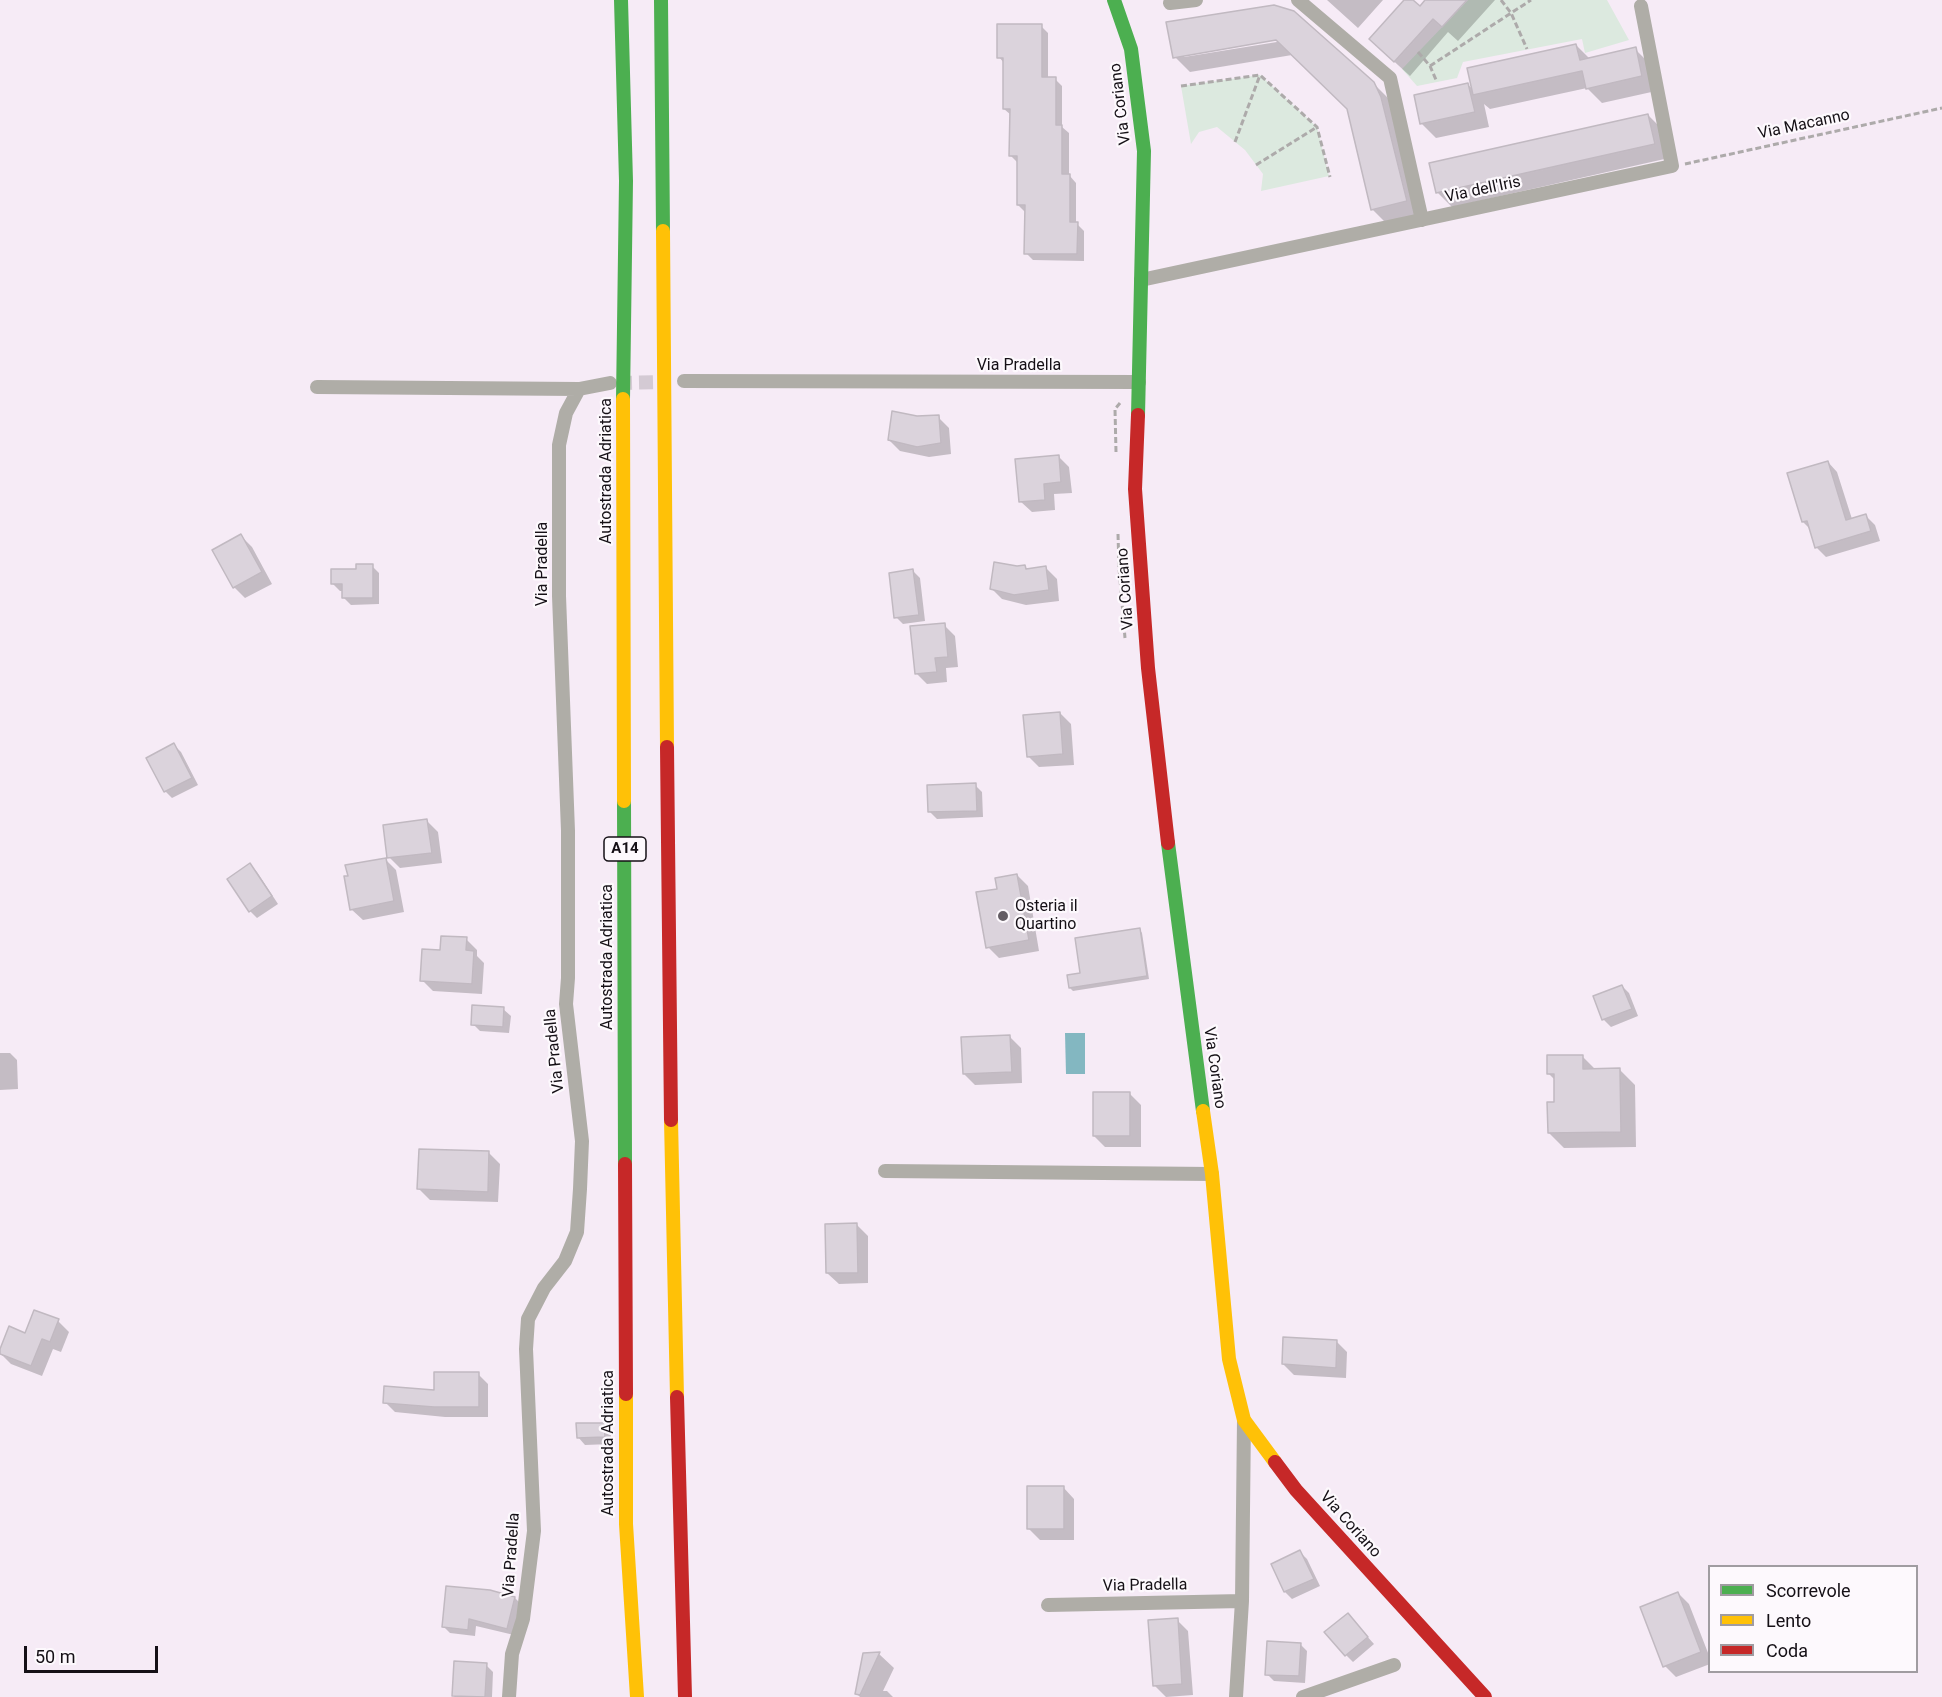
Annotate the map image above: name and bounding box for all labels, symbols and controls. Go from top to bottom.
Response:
street label: Via Coriano [1106,62,1136,146]
street label: Via Macanno [1756,106,1852,144]
street label: Via dell'Iris [1443,173,1523,207]
street label: Via Pradella [977,356,1061,376]
street label: Autostrada Adriatica [597,398,617,544]
street label: Via Pradella [533,522,553,606]
street label: Via Coriano [1114,547,1138,631]
road number: A14 [604,837,646,861]
street label: Autostrada Adriatica [598,884,618,1030]
place label: Osteria il Quartino [1015,897,1078,935]
marker: Osteria il Quartino [996,909,1010,923]
street label: Via Pradella [541,1008,569,1094]
street label: Via Coriano [1199,1026,1229,1110]
street label: Autostrada Adriatica [599,1370,619,1516]
street label: Via Coriano [1315,1488,1385,1562]
street label: Via Pradella [499,1512,525,1598]
legend [1708,1565,1918,1673]
street label: Via Pradella [1103,1576,1187,1596]
text: Scorrevole [1766,1580,1851,1601]
text: Lento [1766,1610,1811,1631]
scale bar [27,1634,160,1672]
text: Coda [1766,1640,1808,1661]
text: 50 m [35,1646,75,1667]

